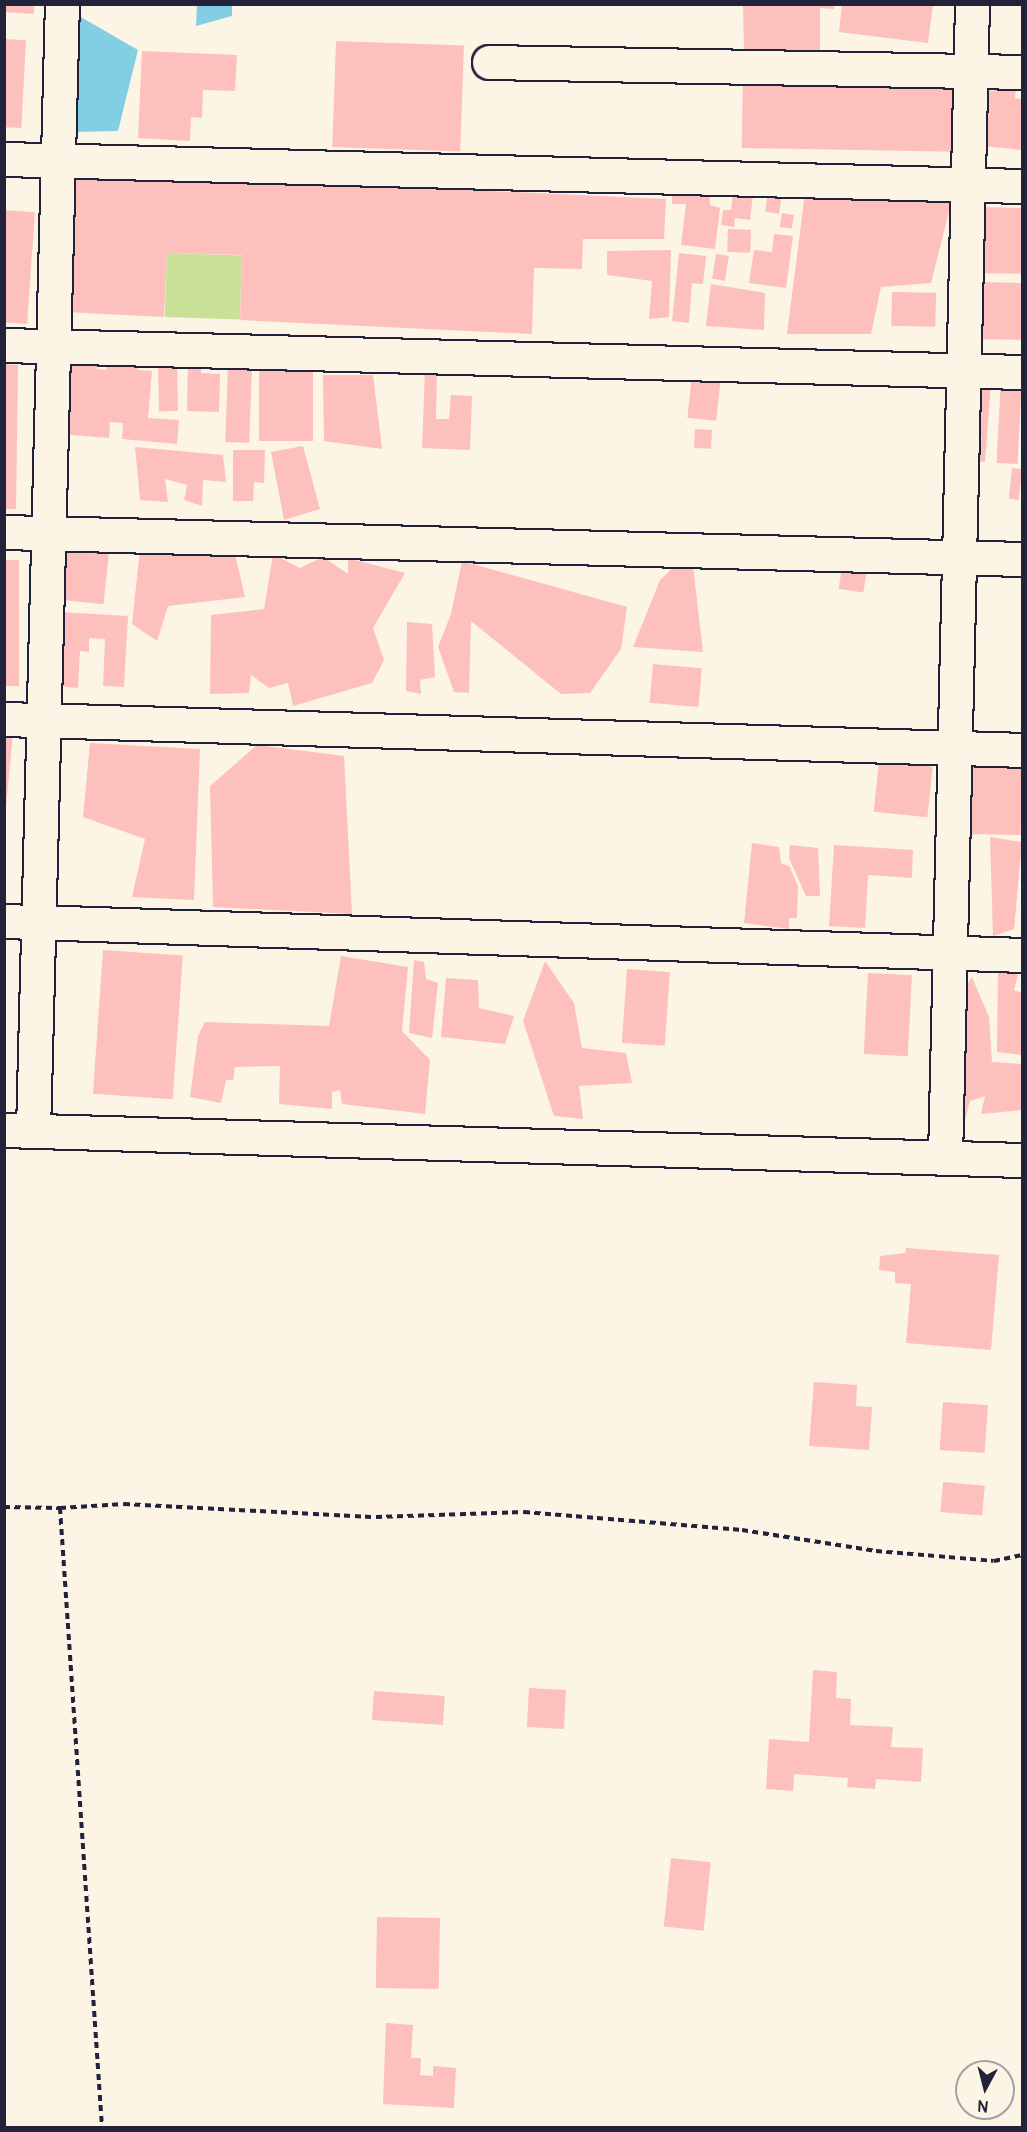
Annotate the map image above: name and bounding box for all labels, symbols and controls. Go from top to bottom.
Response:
north arrow [955,2060,1015,2120]
text: N [976,2095,990,2116]

